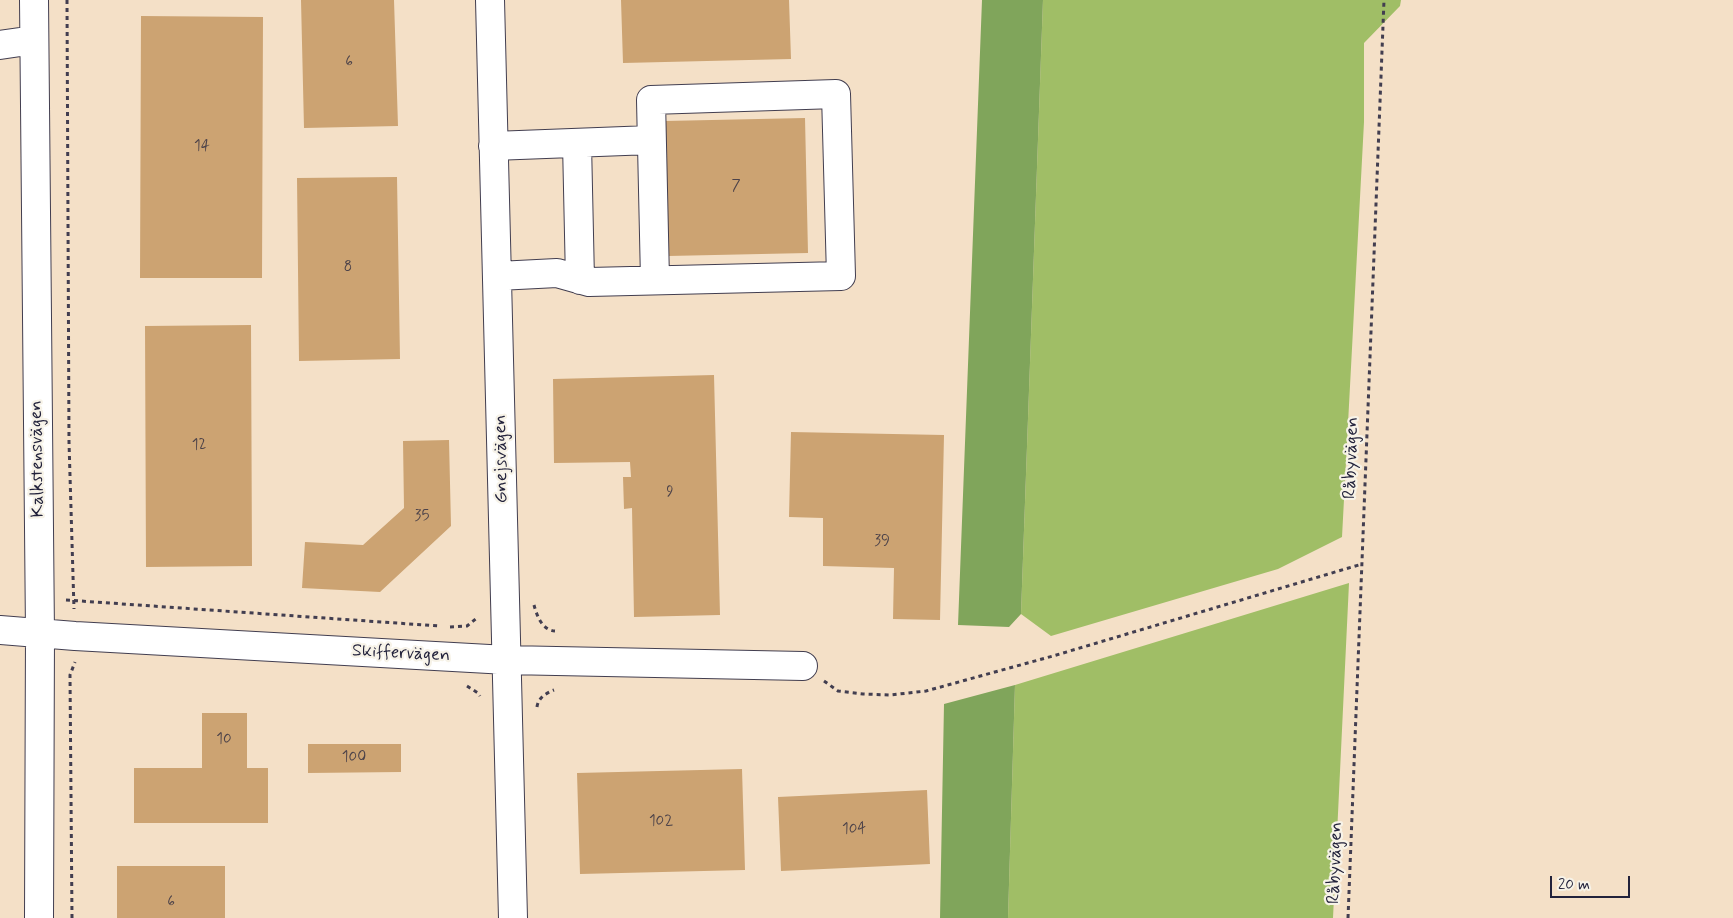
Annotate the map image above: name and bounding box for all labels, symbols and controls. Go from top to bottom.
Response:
house number: 6 [345,54,353,72]
house number: 14 [194,138,210,156]
house number: 7 [731,178,741,196]
house number: 8 [344,259,352,277]
street label: Kalkstensvägen [26,400,50,518]
street label: Gnejsvägen [490,414,514,504]
street label: Råbyvägen [1340,417,1364,499]
house number: 12 [192,437,206,455]
house number: 9 [666,484,674,502]
house number: 35 [415,508,429,526]
house number: 39 [874,533,890,551]
street label: Skiffervägen [351,641,451,667]
house number: 10 [216,731,232,749]
house number: 100 [342,749,366,767]
house number: 102 [649,813,673,831]
house number: 104 [842,821,866,839]
street label: Råbyvägen [1324,822,1348,904]
scale bar [1553,866,1633,898]
text: 20 m [1558,875,1590,895]
house number: 6 [167,894,175,912]

